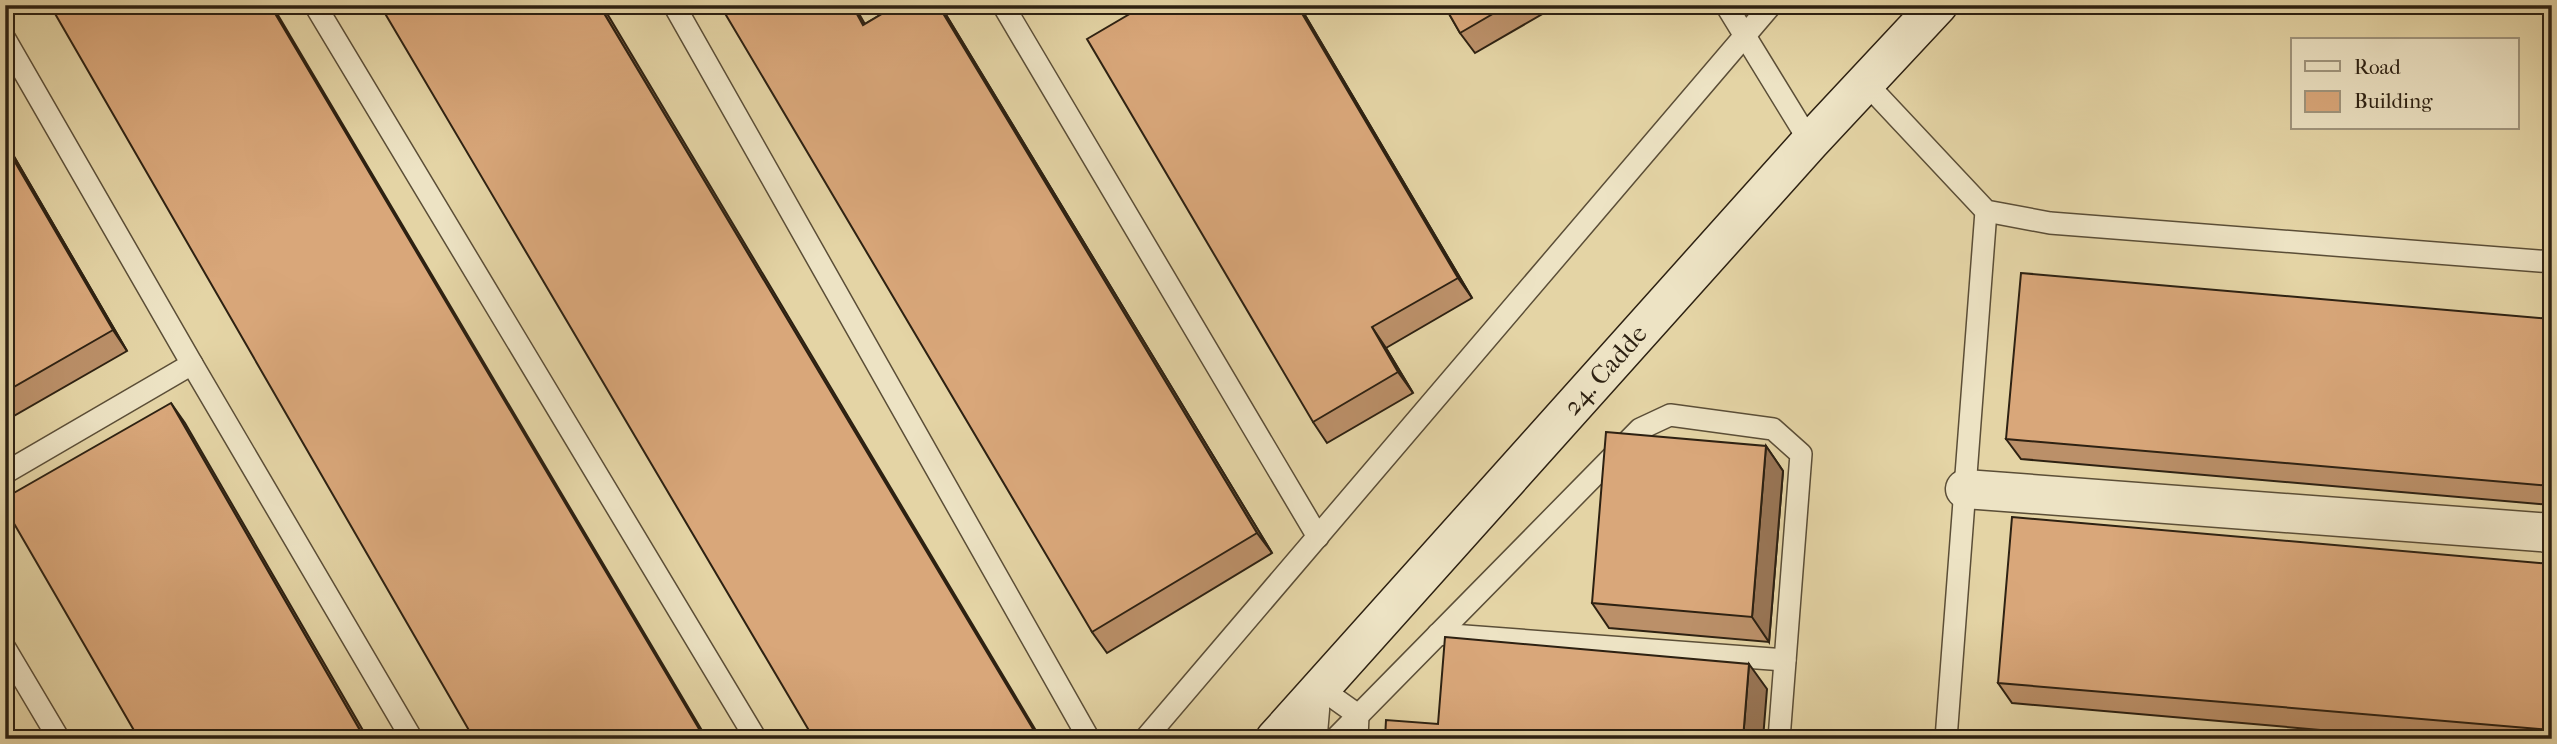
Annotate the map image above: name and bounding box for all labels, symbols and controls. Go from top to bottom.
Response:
legend [2291,38,2518,130]
text: Road [2354,55,2401,79]
text: Building [2354,89,2433,113]
street label: 24. Cadde [1556,318,1654,421]

